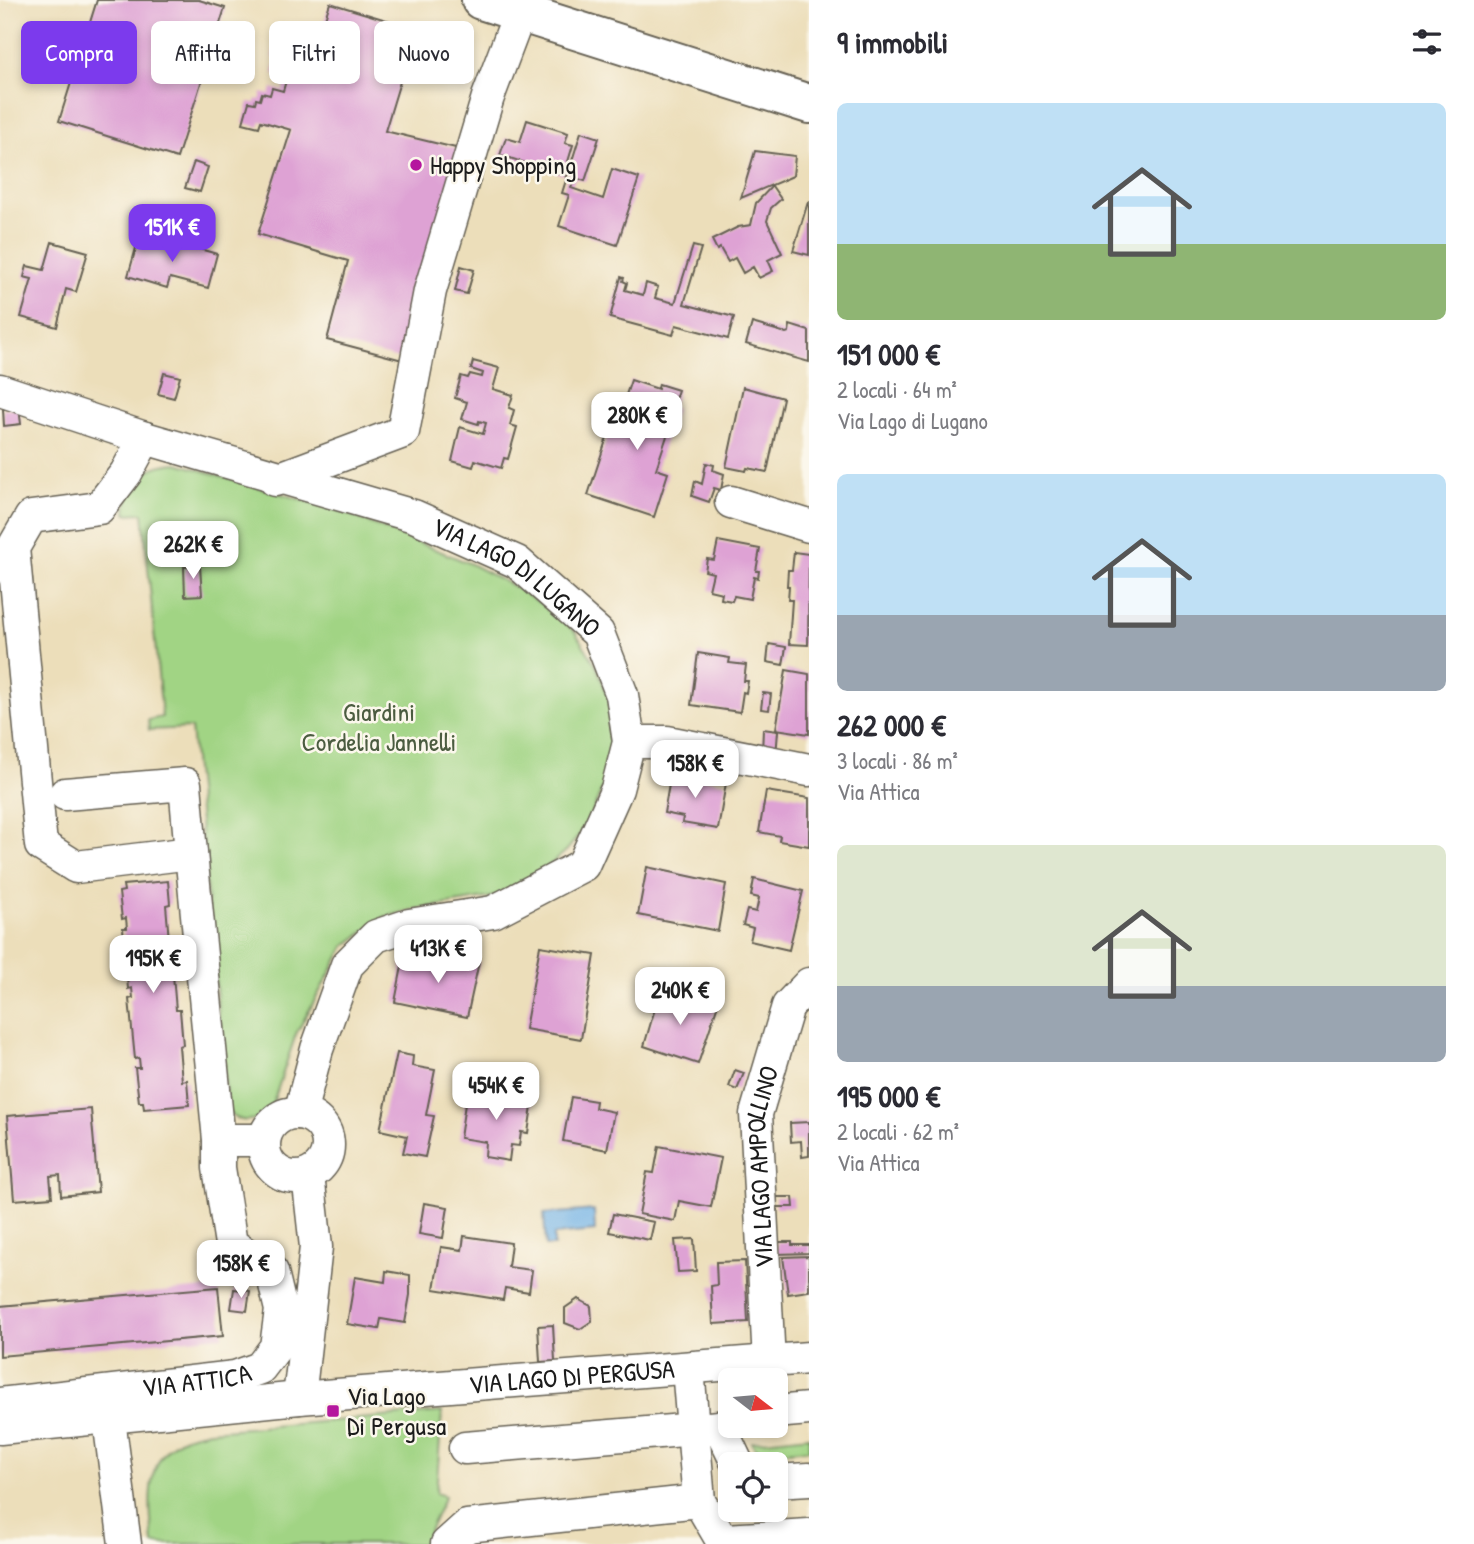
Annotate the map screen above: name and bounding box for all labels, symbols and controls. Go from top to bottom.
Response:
chip: Compra [21,21,137,84]
chip: Affitta [151,21,255,84]
chip: Filtri [269,21,360,84]
chip: Nuovo [374,21,474,84]
text: 9 immobili [837,22,948,62]
icon: filters [1408,23,1446,61]
place label: Happy Shopping [430,147,576,182]
icon: home [1079,149,1205,275]
marker: Happy Shopping [408,157,424,173]
pin: 151K € [115,204,229,264]
text: 151K € [145,211,199,242]
text: 151 000 € [837,334,940,374]
text: 2 locali · 64 m² [837,374,957,405]
pin: 280K € [580,392,694,452]
text: 280K € [607,399,667,430]
text: Via Lago di Lugano [837,405,988,436]
street label: VIA LAGO DI LUGANO [427,508,608,644]
icon: home [1079,520,1205,646]
pin: 262K € [136,522,250,581]
text: 262K € [163,528,223,559]
park label: Giardini Cordelia Jannelli [302,694,456,759]
text: 262 000 € [837,705,946,745]
pin: 158K € [638,740,752,800]
text: 3 locali · 86 m² [837,745,958,776]
text: 158K € [667,747,723,778]
text: Via Attica [837,776,920,807]
icon: home [1079,891,1205,1017]
pin: 413K € [381,926,495,985]
text: 413K € [410,932,466,963]
pin: 195K € [96,936,210,995]
text: 195K € [126,942,180,973]
pin: 240K € [623,968,737,1027]
text: 240K € [651,974,709,1005]
street label: VIA LAGO AMPOLLINO [738,1061,786,1269]
pin: 454K € [439,1062,553,1122]
text: 454K € [468,1069,524,1100]
text: 195 000 € [837,1076,940,1116]
text: 2 locali · 62 m² [837,1116,959,1147]
text: Via Attica [837,1147,920,1178]
pin: 158K € [184,1240,298,1300]
text: 158K € [213,1247,269,1278]
street label: VIA LAGO DI PERGUSA [467,1351,676,1402]
street label: VIA ATTICA [140,1354,256,1405]
north arrow [718,1368,788,1438]
map controls [718,1368,788,1522]
place label: Via Lago Di Pergusa [347,1378,446,1443]
marker: Via Lago Di Pergusa [325,1403,341,1419]
button: locate [718,1452,788,1522]

